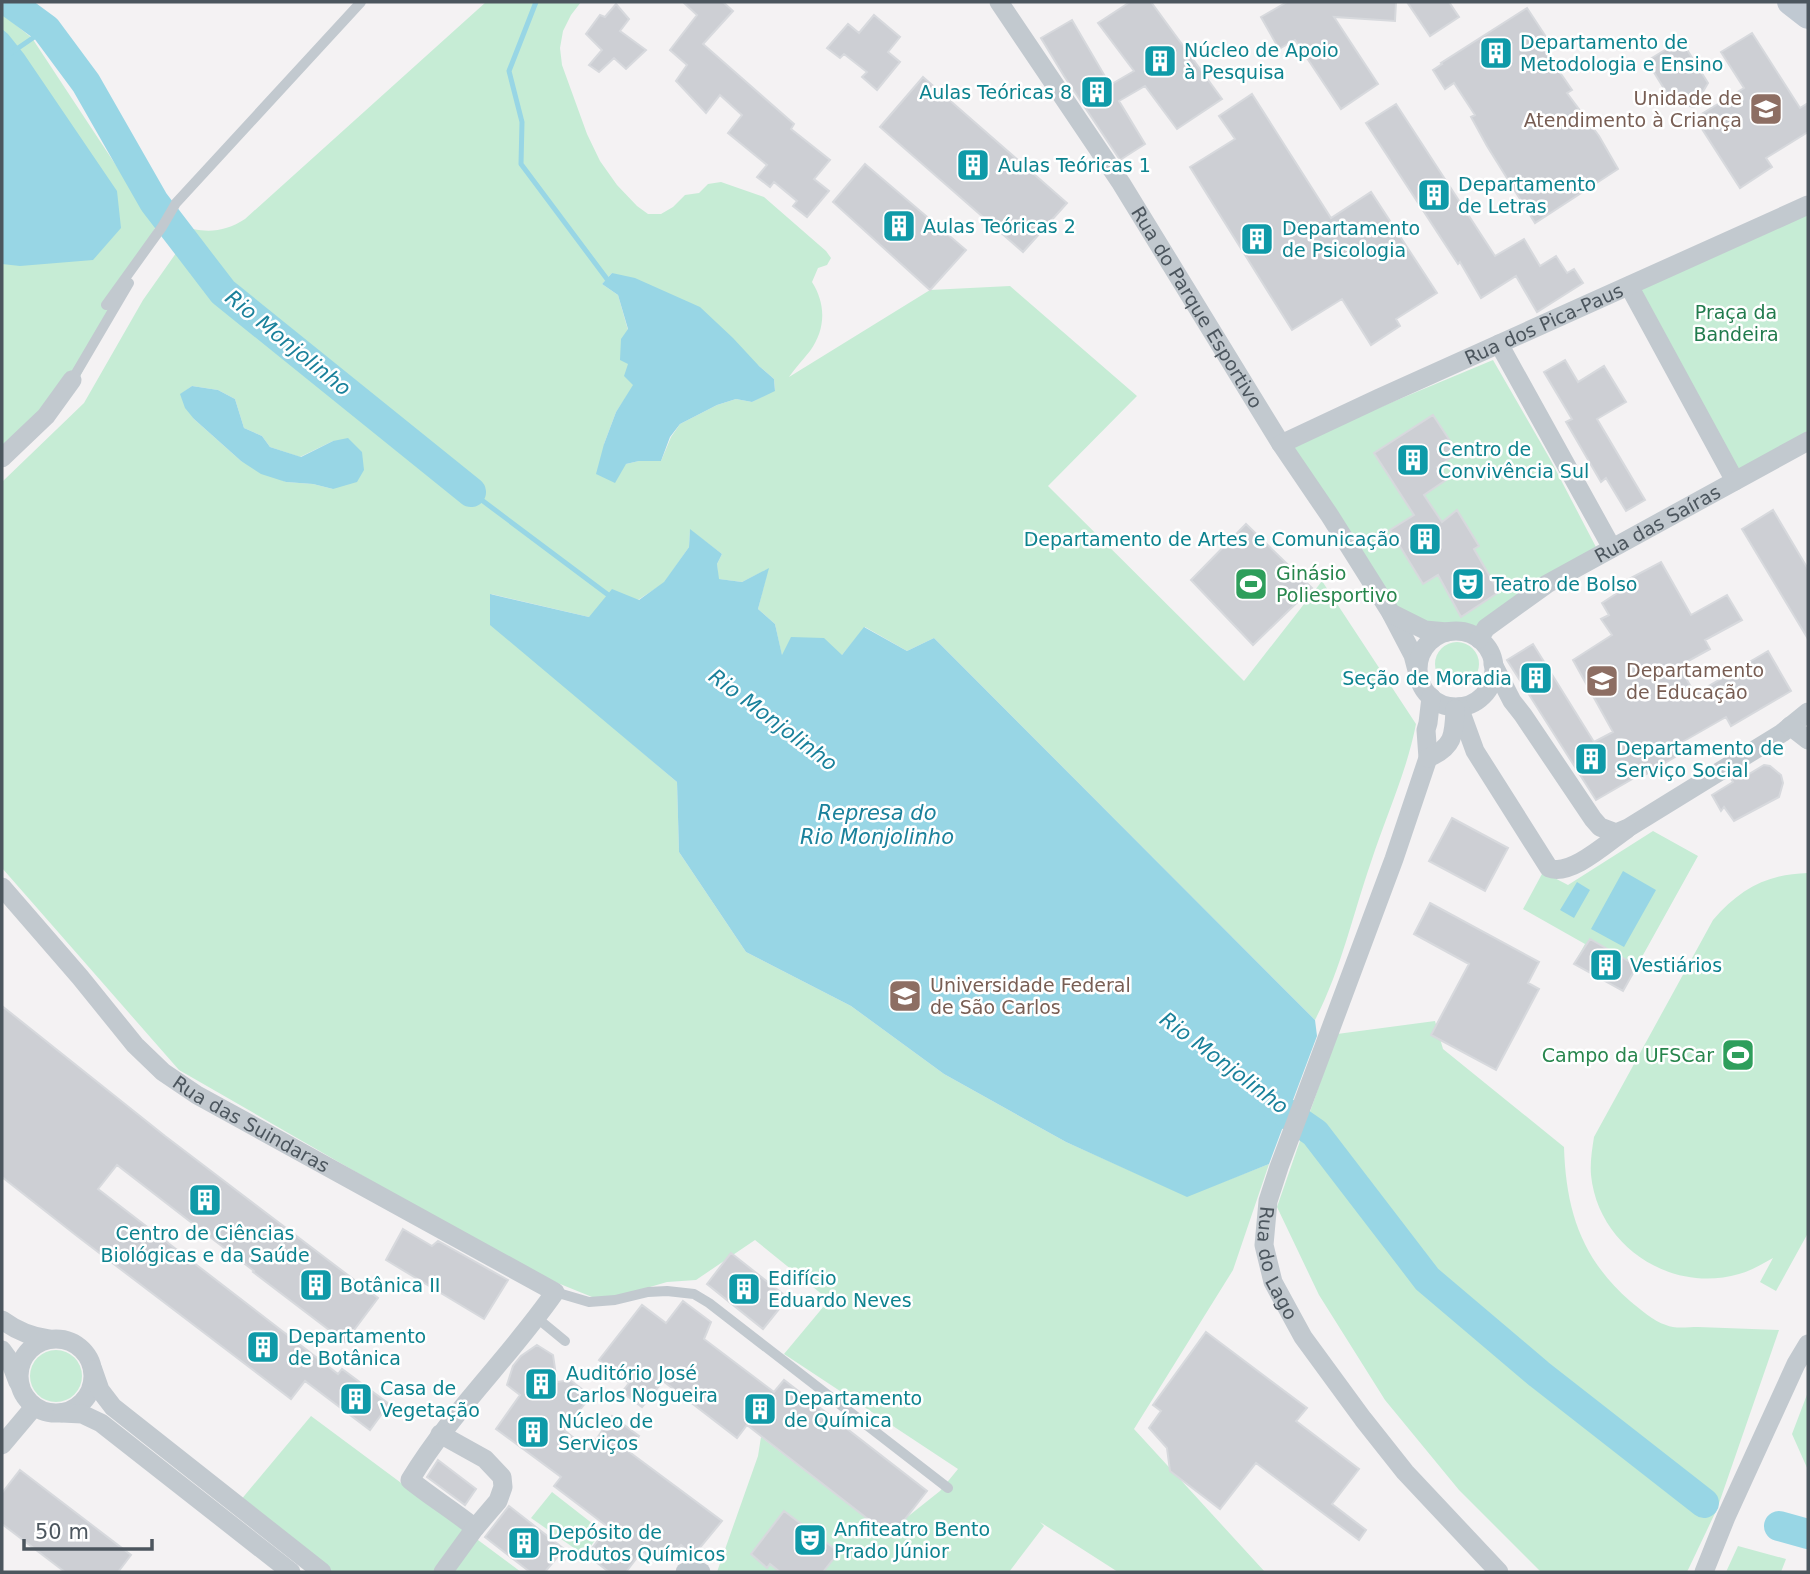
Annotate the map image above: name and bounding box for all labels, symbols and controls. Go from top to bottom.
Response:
place label: Departamento de Metodologia e Ensino [1520,31,1723,75]
building icon: Departamento de Metodologia e Ensino [1477,34,1515,72]
place label: Núcleo de Apoio à Pesquisa [1184,39,1339,83]
building icon: Núcleo de Apoio à Pesquisa [1141,42,1179,80]
building icon: Aulas Teóricas 8 [1078,73,1116,111]
place label: Aulas Teóricas 8 [919,81,1072,103]
place label: Unidade de Atendimento à Criança [1524,87,1742,131]
school or university icon: Unidade de Atendimento à Criança [1747,90,1785,128]
building icon: Aulas Teóricas 1 [954,146,992,184]
place label: Aulas Teóricas 1 [998,154,1151,176]
place label: Departamento de Letras [1458,173,1596,217]
building icon: Departamento de Letras [1415,176,1453,214]
street label: Rua do Parque Esportivo [1127,202,1267,412]
building icon: Aulas Teóricas 2 [880,207,918,245]
place label: Aulas Teóricas 2 [923,215,1076,237]
place label: Departamento de Psicologia [1282,217,1420,261]
building icon: Departamento de Psicologia [1238,220,1276,258]
street label: Rua dos Pica-Paus [1461,279,1626,369]
water label: Rio Monjolinho [221,285,355,401]
park label: Praça da Bandeira [1693,301,1779,345]
place label: Centro de Convivência Sul [1438,438,1589,482]
building icon: Centro de Convivência Sul [1394,441,1432,479]
street label: Rua das Saíras [1591,480,1724,567]
building icon: Departamento de Artes e Comunicação [1406,520,1444,558]
place label: Departamento de Artes e Comunicação [1024,528,1400,550]
place label: Ginásio Poliesportivo [1276,562,1398,606]
sports icon: Ginásio Poliesportivo [1232,565,1270,603]
theatre icon: Teatro de Bolso [1449,565,1487,603]
place label: Teatro de Bolso [1491,573,1637,595]
building icon: Seção de Moradia [1517,659,1555,697]
place label: Departamento de Educação [1626,659,1764,703]
school or university icon: Departamento de Educação [1583,662,1621,700]
water label: Rio Monjolinho [704,664,842,776]
place label: Seção de Moradia [1342,667,1512,689]
place label: Departamento de Serviço Social [1616,737,1784,781]
building icon: Departamento de Serviço Social [1572,740,1610,778]
water label: Represa do Rio Monjolinho [800,801,954,849]
building icon: Vestiários [1587,946,1625,984]
place label: Vestiários [1630,954,1722,976]
place label: Universidade Federal de São Carlos [930,974,1131,1018]
school or university icon: Universidade Federal de São Carlos [886,977,924,1015]
water label: Rio Monjolinho [1155,1007,1293,1119]
sports icon: Campo da UFSCar [1719,1036,1757,1074]
place label: Campo da UFSCar [1542,1044,1714,1066]
street label: Rua das Suindaras [169,1071,333,1177]
building icon: Centro de Ciências Biológicas e da Saúde [186,1181,224,1219]
street label: Rua do Lago [1253,1205,1302,1323]
place label: Centro de Ciências Biológicas e da Saúde [100,1222,310,1266]
building icon: Botânica II [297,1266,335,1304]
place label: Edifício Eduardo Neves [768,1267,912,1311]
building icon: Edifício Eduardo Neves [725,1270,763,1308]
place label: Botânica II [340,1274,440,1296]
place label: Departamento de Botânica [288,1325,426,1369]
building icon: Departamento de Botânica [244,1328,282,1366]
place label: Auditório José Carlos Nogueira [566,1362,718,1406]
building icon: Auditório José Carlos Nogueira [522,1365,560,1403]
place label: Casa de Vegetação [380,1377,480,1421]
building icon: Casa de Vegetação [337,1380,375,1418]
place label: Departamento de Química [784,1387,922,1431]
building icon: Departamento de Química [741,1390,779,1428]
place label: Núcleo de Serviços [558,1410,653,1454]
building icon: Núcleo de Serviços [514,1413,552,1451]
scale bar [24,1508,152,1552]
place label: Anfiteatro Bento Prado Júnior [834,1518,990,1562]
text: 50 m [35,1520,89,1544]
place label: Depósito de Produtos Químicos [548,1521,725,1565]
theatre icon: Anfiteatro Bento Prado Júnior [791,1521,829,1559]
building icon: Depósito de Produtos Químicos [505,1524,543,1562]

